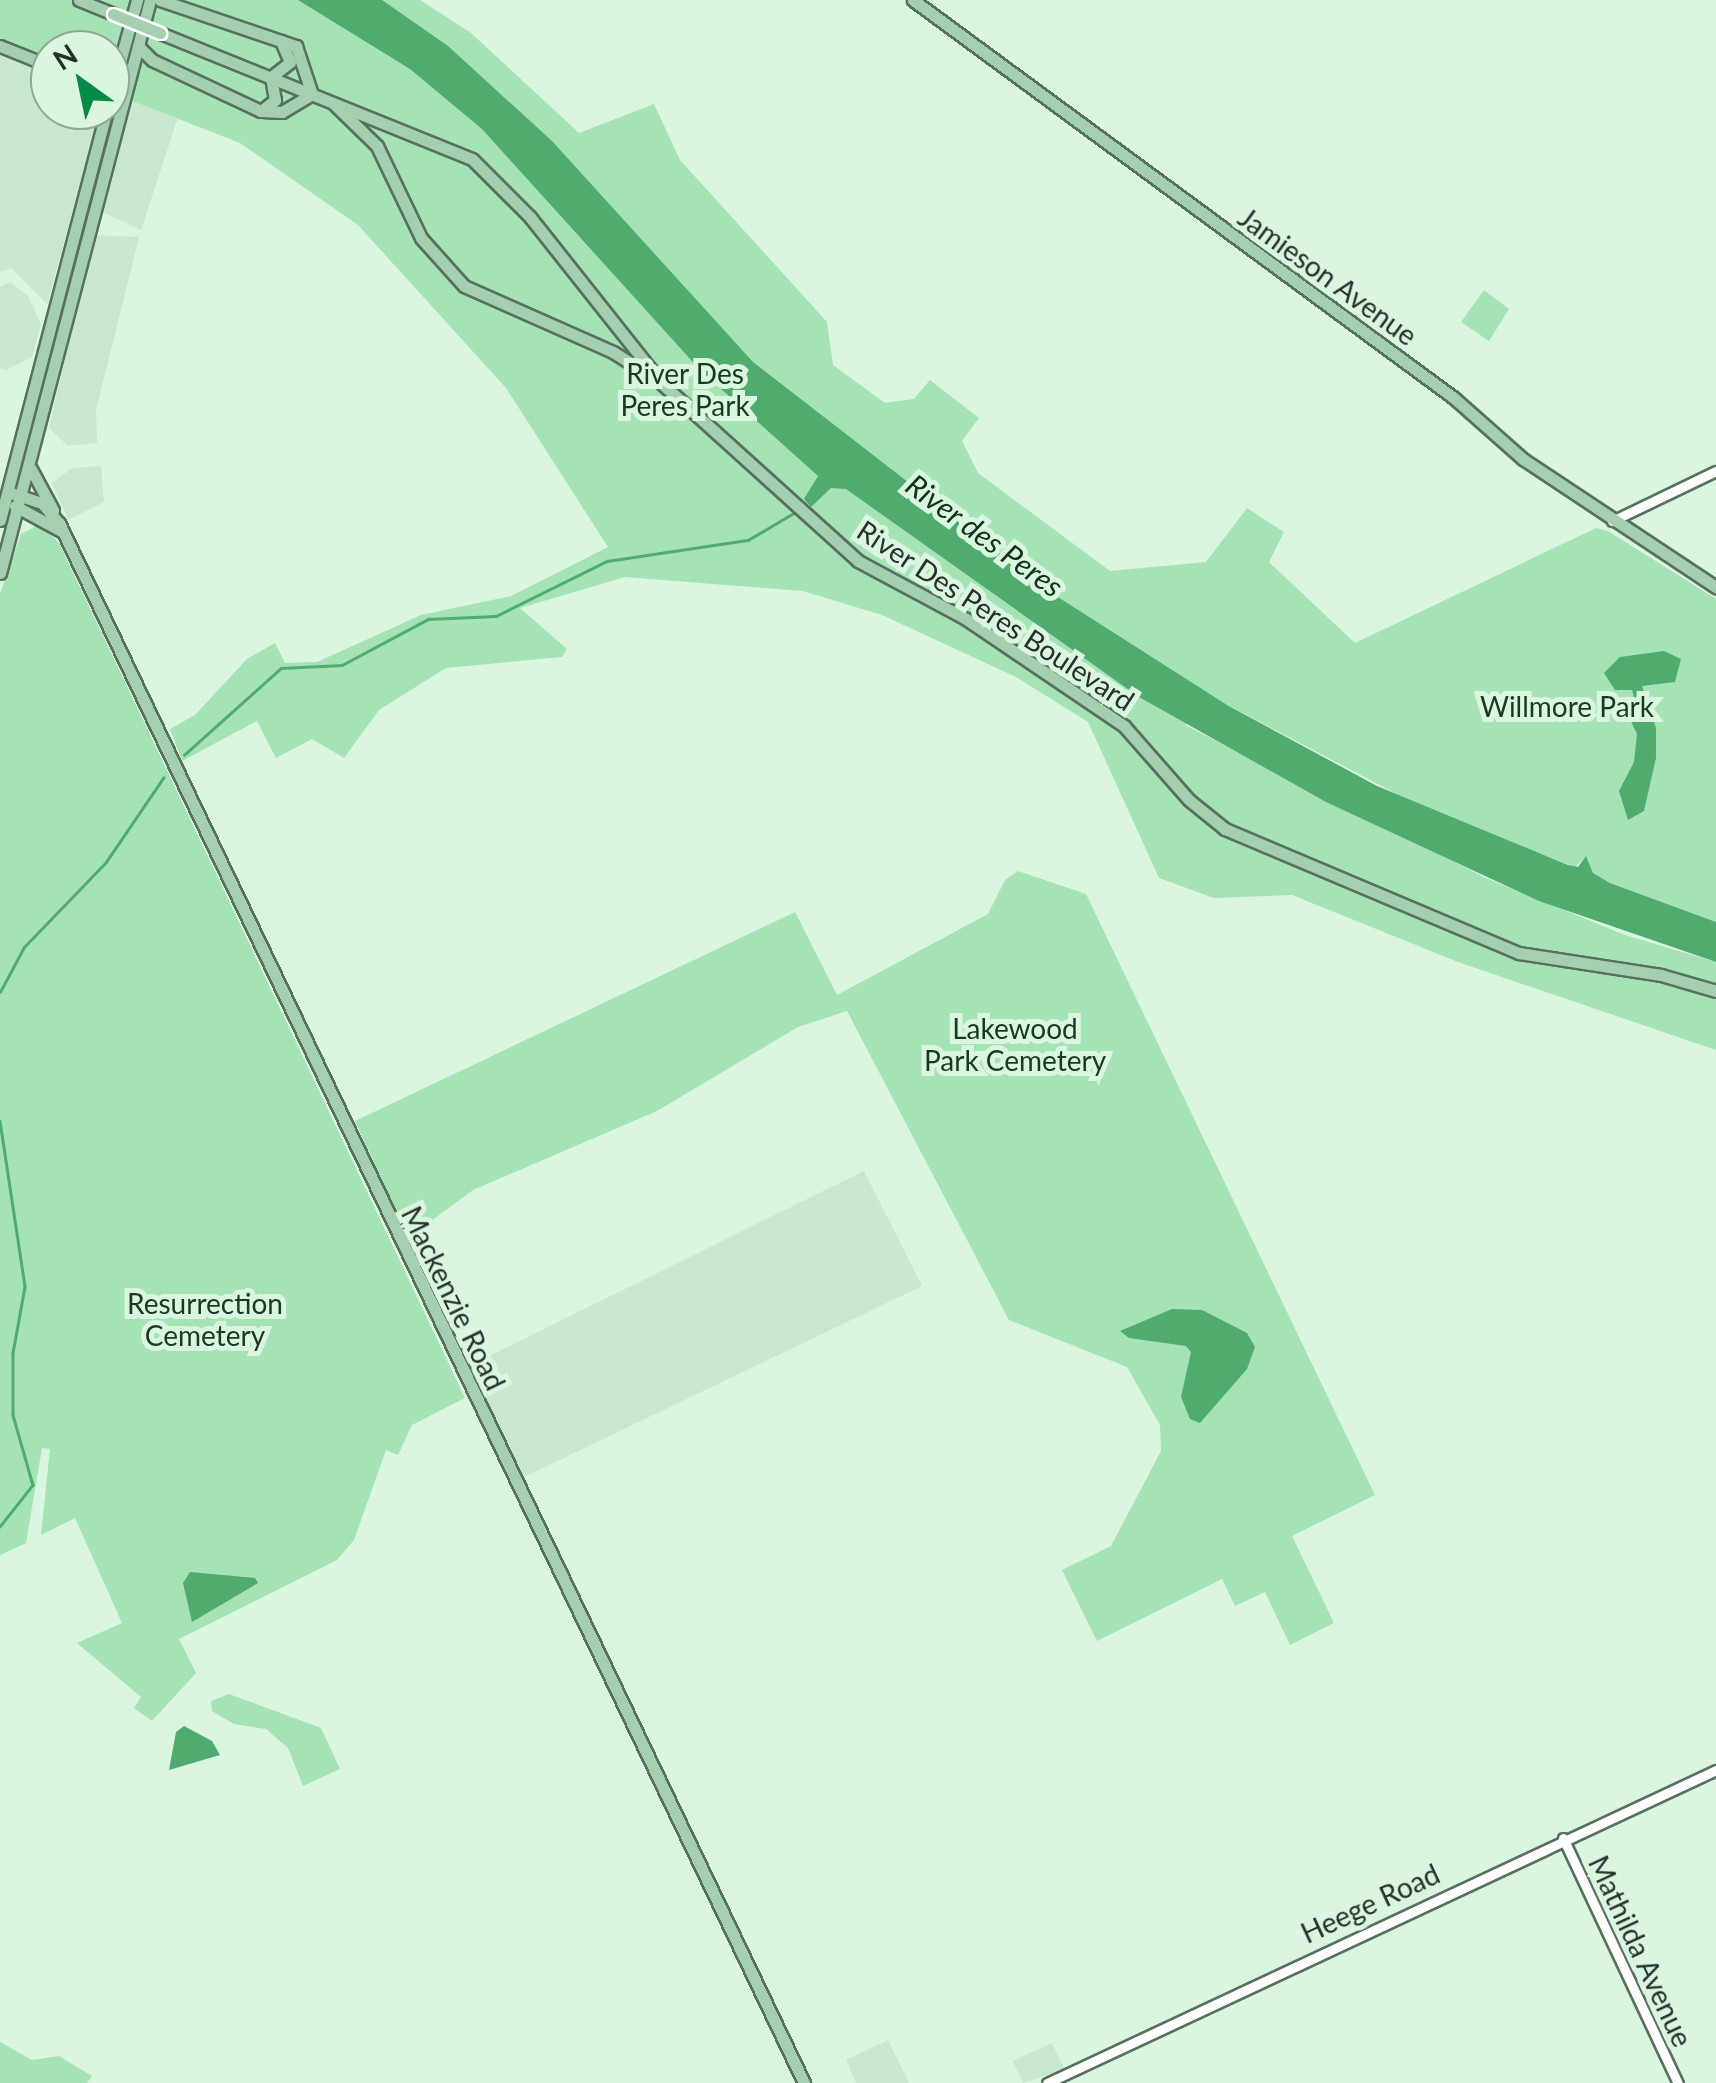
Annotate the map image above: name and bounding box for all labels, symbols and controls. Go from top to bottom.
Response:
north arrow [30,30,130,130]
text: N [46,36,83,77]
street label: Jamieson Avenue [1232,200,1424,352]
park label: River Des Peres Park [620,356,750,422]
water label: River des Peres [899,466,1071,604]
street label: River Des Peres Boulevard [851,513,1141,717]
park label: Willmore Park [1480,689,1654,723]
park label: Lakewood Park Cemetery [924,1011,1106,1077]
street label: Mackenzie Road [395,1201,513,1395]
park label: Resurrection Cemetery [127,1286,283,1352]
street label: Mathilda Avenue [1582,1850,1700,2052]
street label: Heege Road [1295,1856,1445,1950]

